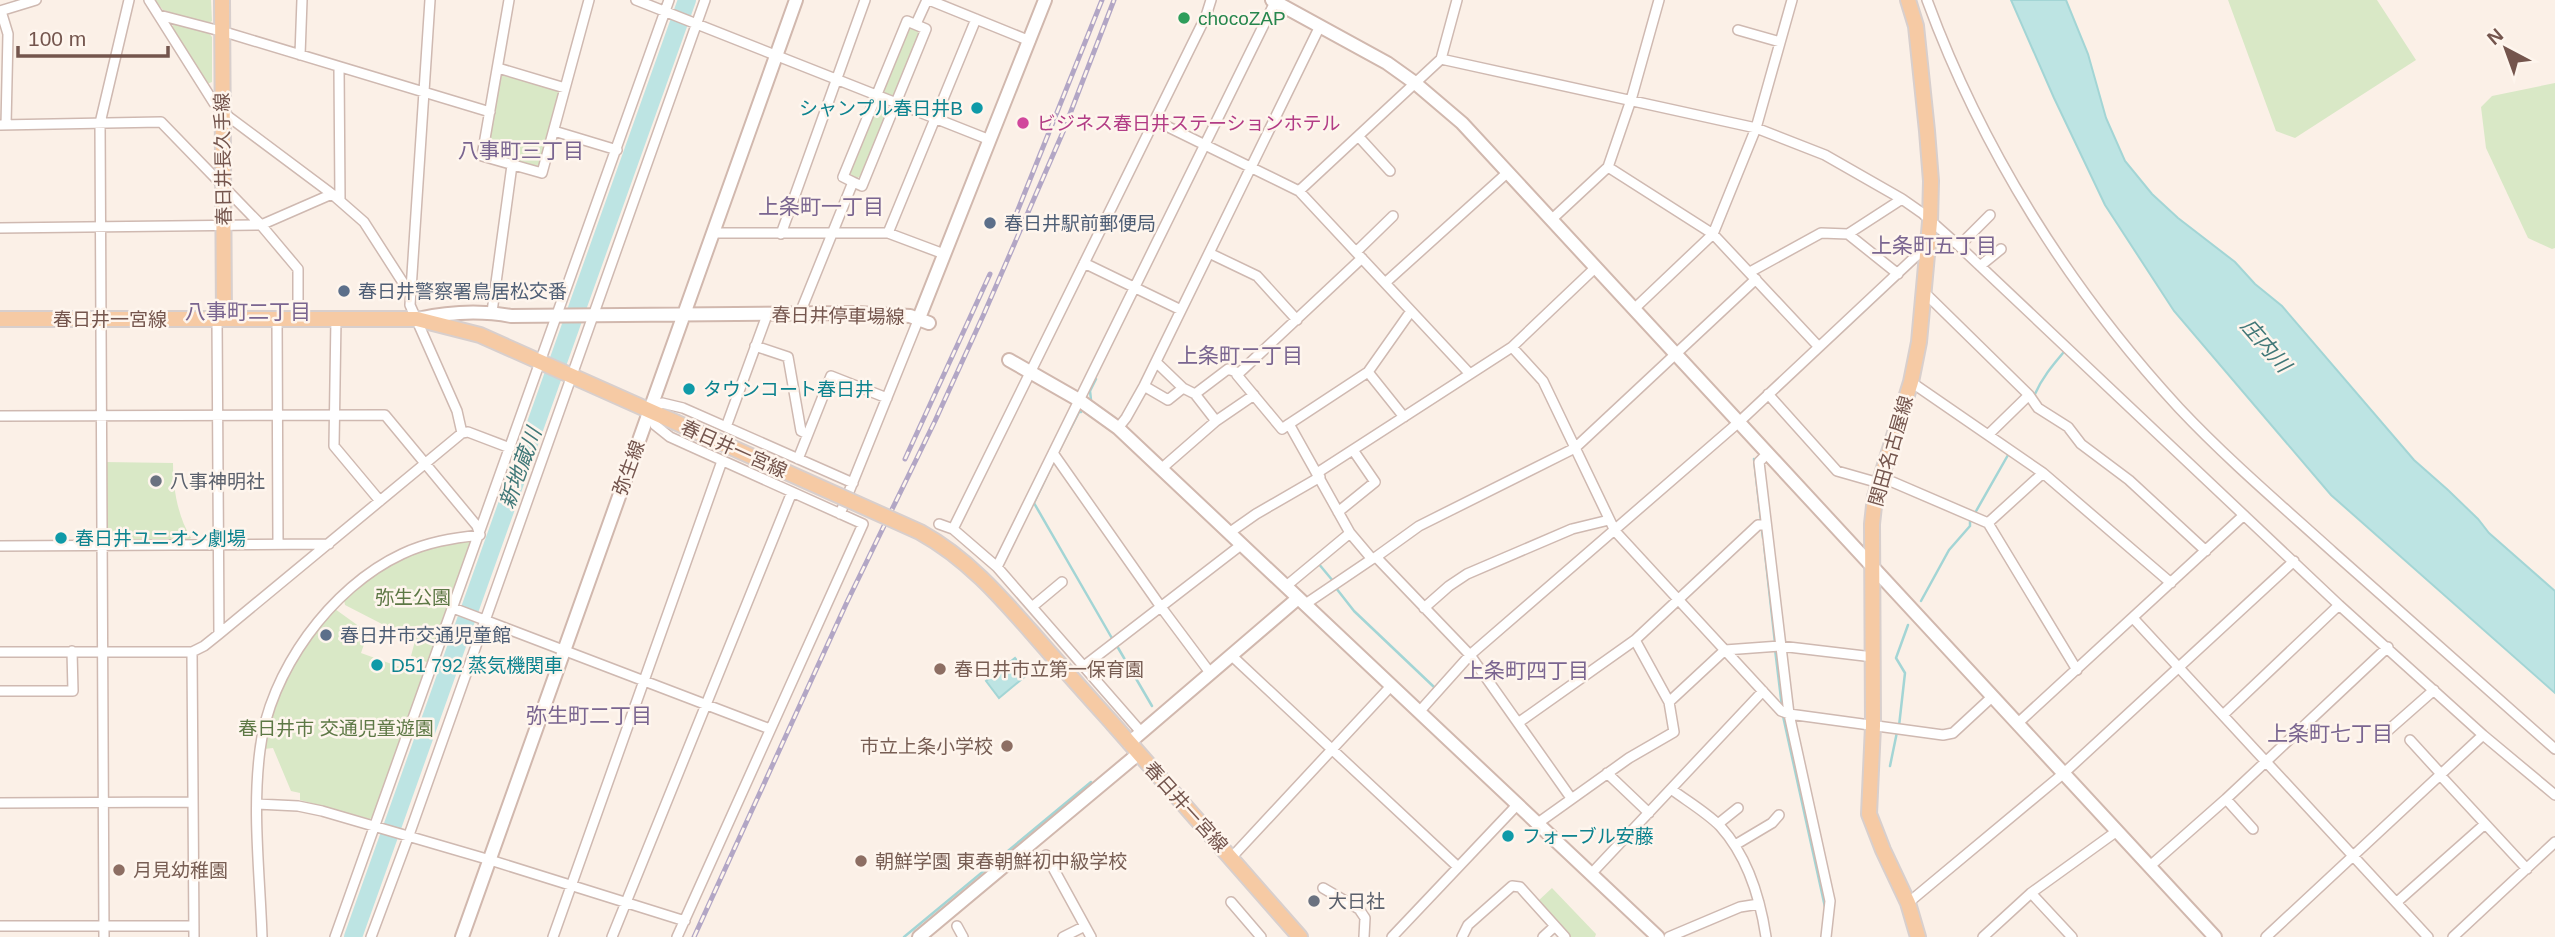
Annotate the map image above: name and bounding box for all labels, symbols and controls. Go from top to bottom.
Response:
place label: chocoZAP [1198,8,1286,29]
marker: chocoZAP [1176,10,1192,26]
scale bar [18,14,168,58]
north arrow [2471,14,2541,84]
text: N [2483,24,2507,49]
text: 100 m [28,27,86,50]
street label: 春日井長久手線 [211,92,235,226]
place label: シャンプル春日井B [799,98,963,119]
marker: シャンプル春日井B [969,100,985,116]
place label: ビジネス春日井ステーションホテル [1037,113,1341,134]
marker: ビジネス春日井ステーションホテル [1015,115,1031,131]
district label: 八事町三丁目 [458,139,584,162]
district label: 上条町一丁目 [758,195,884,218]
place label: 春日井駅前郵便局 [1004,213,1156,234]
marker: 春日井駅前郵便局 [982,215,998,231]
district label: 上条町五丁目 [1871,234,1997,257]
place label: 春日井警察署鳥居松交番 [358,281,567,302]
marker: 春日井警察署鳥居松交番 [336,283,352,299]
district label: 八事町二丁目 [185,300,311,323]
street label: 春日井停車場線 [771,304,905,328]
street label: 春日井一宮線 [53,309,167,330]
water label: 庄内川 [2237,314,2297,378]
district label: 上条町二丁目 [1177,344,1303,367]
place label: タウンコート春日井 [703,379,874,400]
marker: タウンコート春日井 [681,381,697,397]
street label: 関田名古屋線 [1865,393,1917,509]
street label: 春日井一宮線 [678,416,790,482]
water label: 新地蔵川 [495,423,546,511]
street label: 弥生線 [609,438,649,498]
place label: 八事神明社 [170,471,265,492]
marker: 八事神明社 [148,473,164,489]
place label: 春日井ユニオン劇場 [75,528,246,549]
marker: 春日井ユニオン劇場 [53,530,69,546]
park label: 弥生公園 [375,587,451,608]
place label: 春日井市交通児童館 [340,625,511,646]
marker: 春日井市交通児童館 [318,627,334,643]
place label: D51 792 蒸気機関車 [391,655,563,676]
marker: D51 792 蒸気機関車 [369,657,385,673]
place label: 春日井市立第一保育園 [954,659,1144,680]
district label: 上条町四丁目 [1463,659,1589,682]
marker: 春日井市立第一保育園 [932,661,948,677]
district label: 弥生町二丁目 [526,704,652,727]
park label: 春日井市 交通児童遊園 [238,718,434,739]
district label: 上条町七丁目 [2267,722,2393,745]
place label: 市立上条小学校 [860,736,993,757]
marker: 市立上条小学校 [999,738,1015,754]
street label: 春日井一宮線 [1140,758,1232,856]
place label: フォーブル安藤 [1522,826,1654,847]
marker: フォーブル安藤 [1500,828,1516,844]
place label: 朝鮮学園 東春朝鮮初中級学校 [875,851,1127,872]
marker: 朝鮮学園 東春朝鮮初中級学校 [853,853,869,869]
place label: 月見幼稚園 [133,860,228,881]
marker: 月見幼稚園 [111,862,127,878]
place label: 大日社 [1328,891,1385,912]
marker: 大日社 [1306,893,1322,909]

